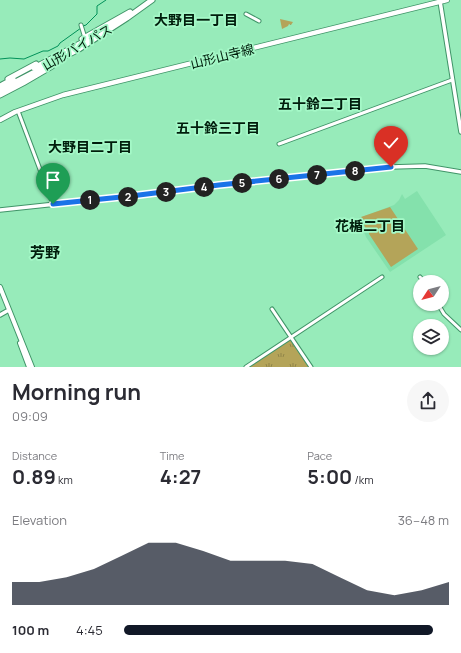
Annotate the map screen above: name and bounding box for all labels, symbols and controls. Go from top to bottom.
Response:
district label: 大野目一丁目 [154,10,238,29]
street label: 山形バイパス [39,20,115,74]
street label: 山形山寺線 [188,39,256,73]
district label: 五十鈴二丁目 [278,94,362,113]
district label: 五十鈴三丁目 [176,118,260,137]
pin [374,126,408,167]
icon: check [380,132,402,154]
district label: 大野目二丁目 [48,137,132,156]
pin: 8 [345,161,365,181]
pin [36,163,70,204]
text: 8 [352,163,358,178]
pin: 7 [307,165,327,185]
text: 7 [314,167,320,182]
icon: arrive [42,169,64,191]
pin: 6 [269,169,289,189]
text: 6 [276,171,282,186]
pin: 5 [232,173,252,193]
text: 5 [239,175,245,190]
pin: 4 [194,177,214,197]
text: 4 [201,179,207,194]
pin: 3 [156,182,176,202]
text: 3 [163,184,169,199]
pin: 2 [118,187,138,207]
text: 2 [125,189,131,204]
pin: 1 [80,190,100,210]
text: 1 [88,192,92,207]
district label: 花楯二丁目 [335,216,405,235]
district label: 芳野 [30,242,60,263]
north arrow [413,275,449,311]
map controls [413,275,449,355]
button: layers [413,319,449,355]
text: Morning run [12,377,141,407]
button: share [407,380,449,422]
text: 09:09 [12,407,48,425]
text: Distance [12,448,57,463]
text: Time [160,448,185,463]
text: Pace [307,448,332,463]
text: 0.89 [12,463,56,490]
text: 4:27 [160,463,201,490]
text: 5:00 [307,463,352,490]
text: km [56,472,73,487]
text: /km [352,472,373,487]
text: Elevation [12,511,67,529]
text: 36–48 m [398,511,449,529]
text: 100 m [12,621,49,639]
text: 4:45 [76,621,103,639]

